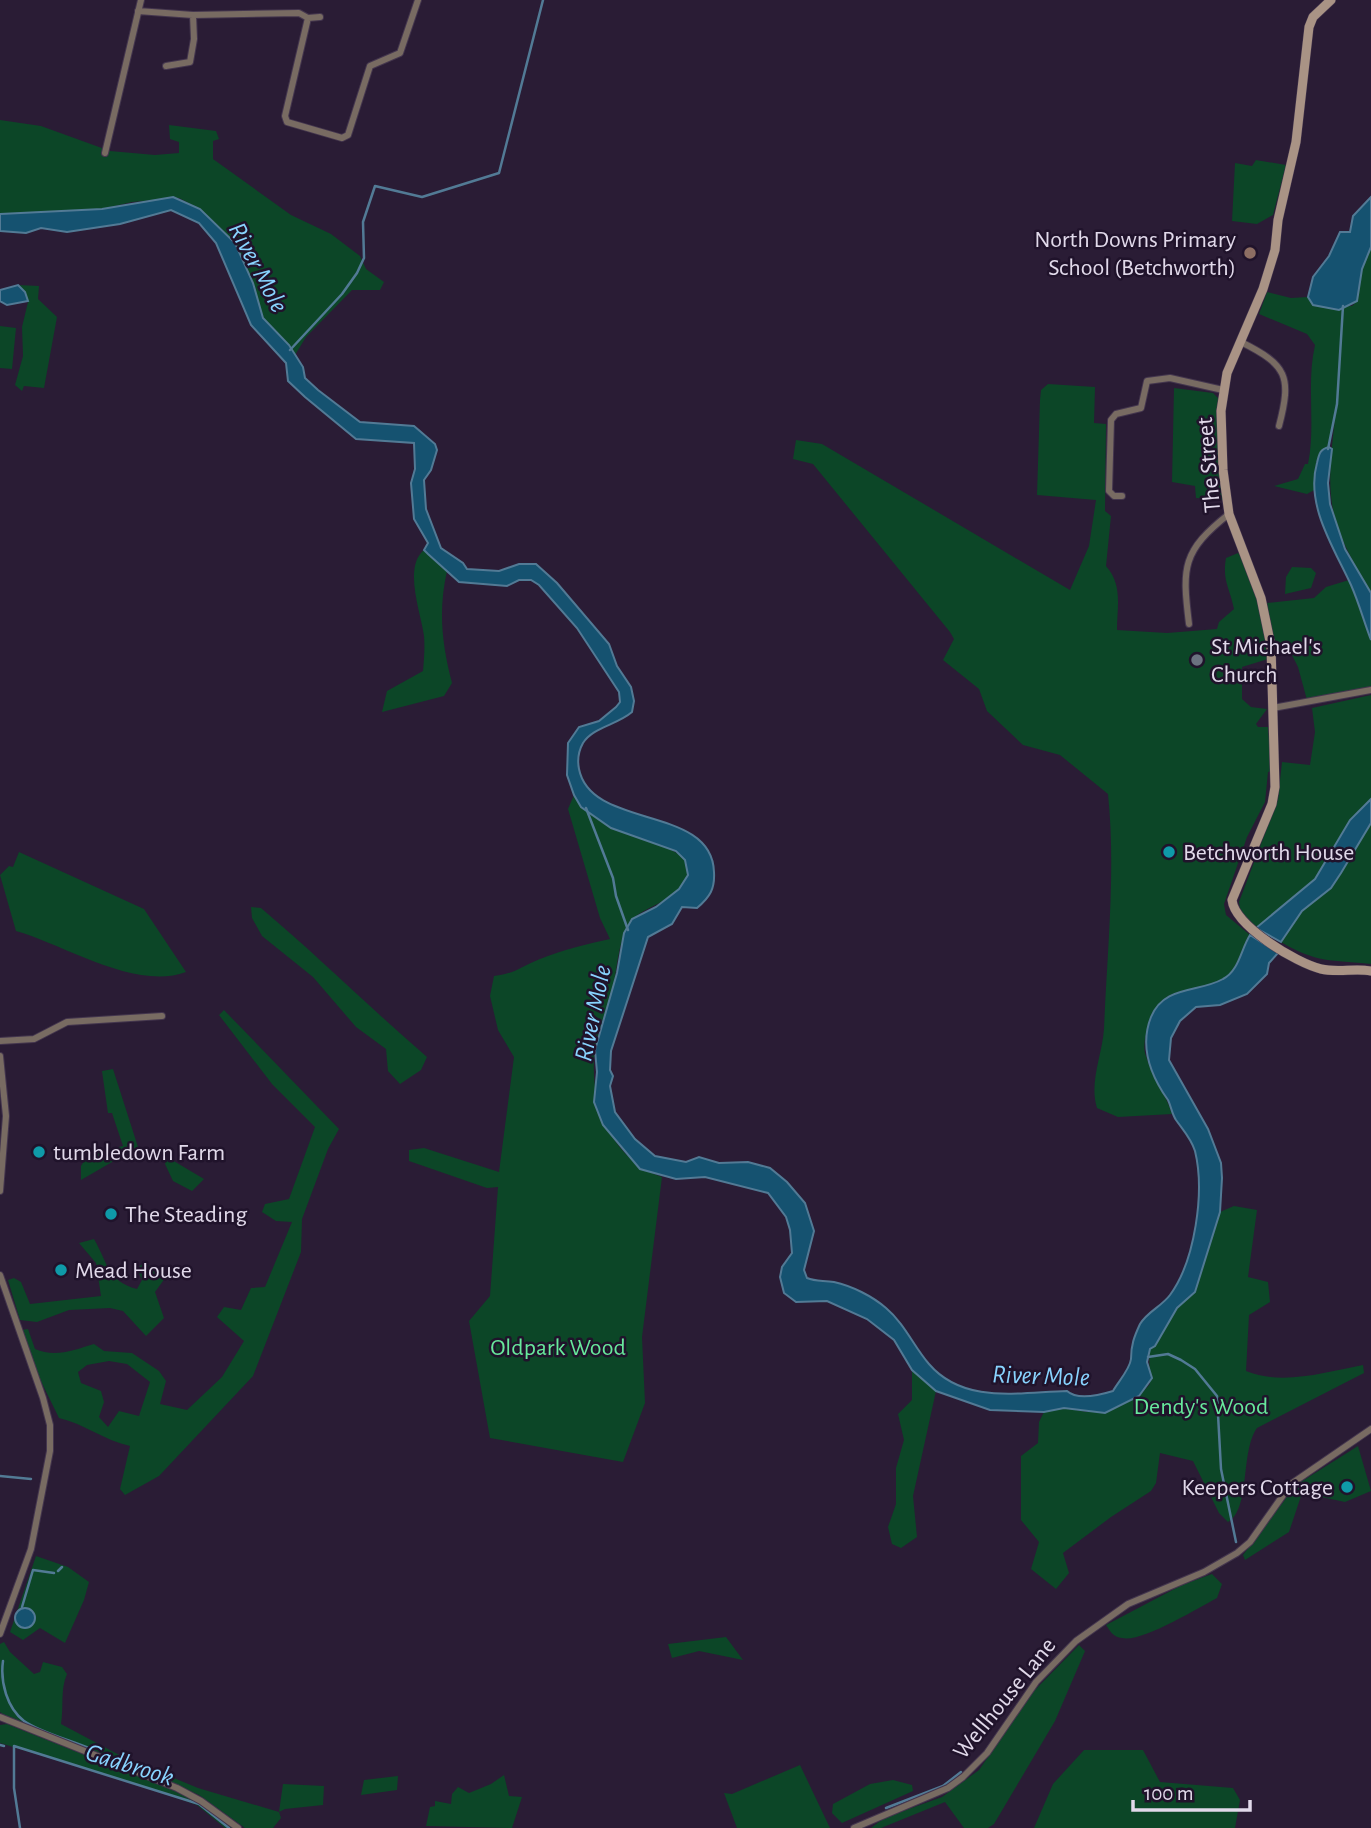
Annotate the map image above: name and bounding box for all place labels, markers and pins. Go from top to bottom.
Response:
place label: North Downs Primary School (Betchworth) [1034,228,1236,280]
marker: North Downs Primary School (Betchworth) [1242,245,1258,261]
place label: St Michael's Church [1211,635,1321,687]
marker: St Michael's Church [1189,652,1205,668]
place label: Betchworth House [1183,841,1354,865]
marker: Betchworth House [1161,844,1177,860]
place label: tumbledown Farm [53,1141,225,1165]
marker: tumbledown Farm [31,1144,47,1160]
place label: The Steading [125,1203,247,1227]
marker: The Steading [103,1206,119,1222]
place label: Mead House [75,1259,192,1283]
marker: Mead House [53,1262,69,1278]
place label: Keepers Cottage [1181,1476,1333,1500]
marker: Keepers Cottage [1339,1479,1355,1495]

